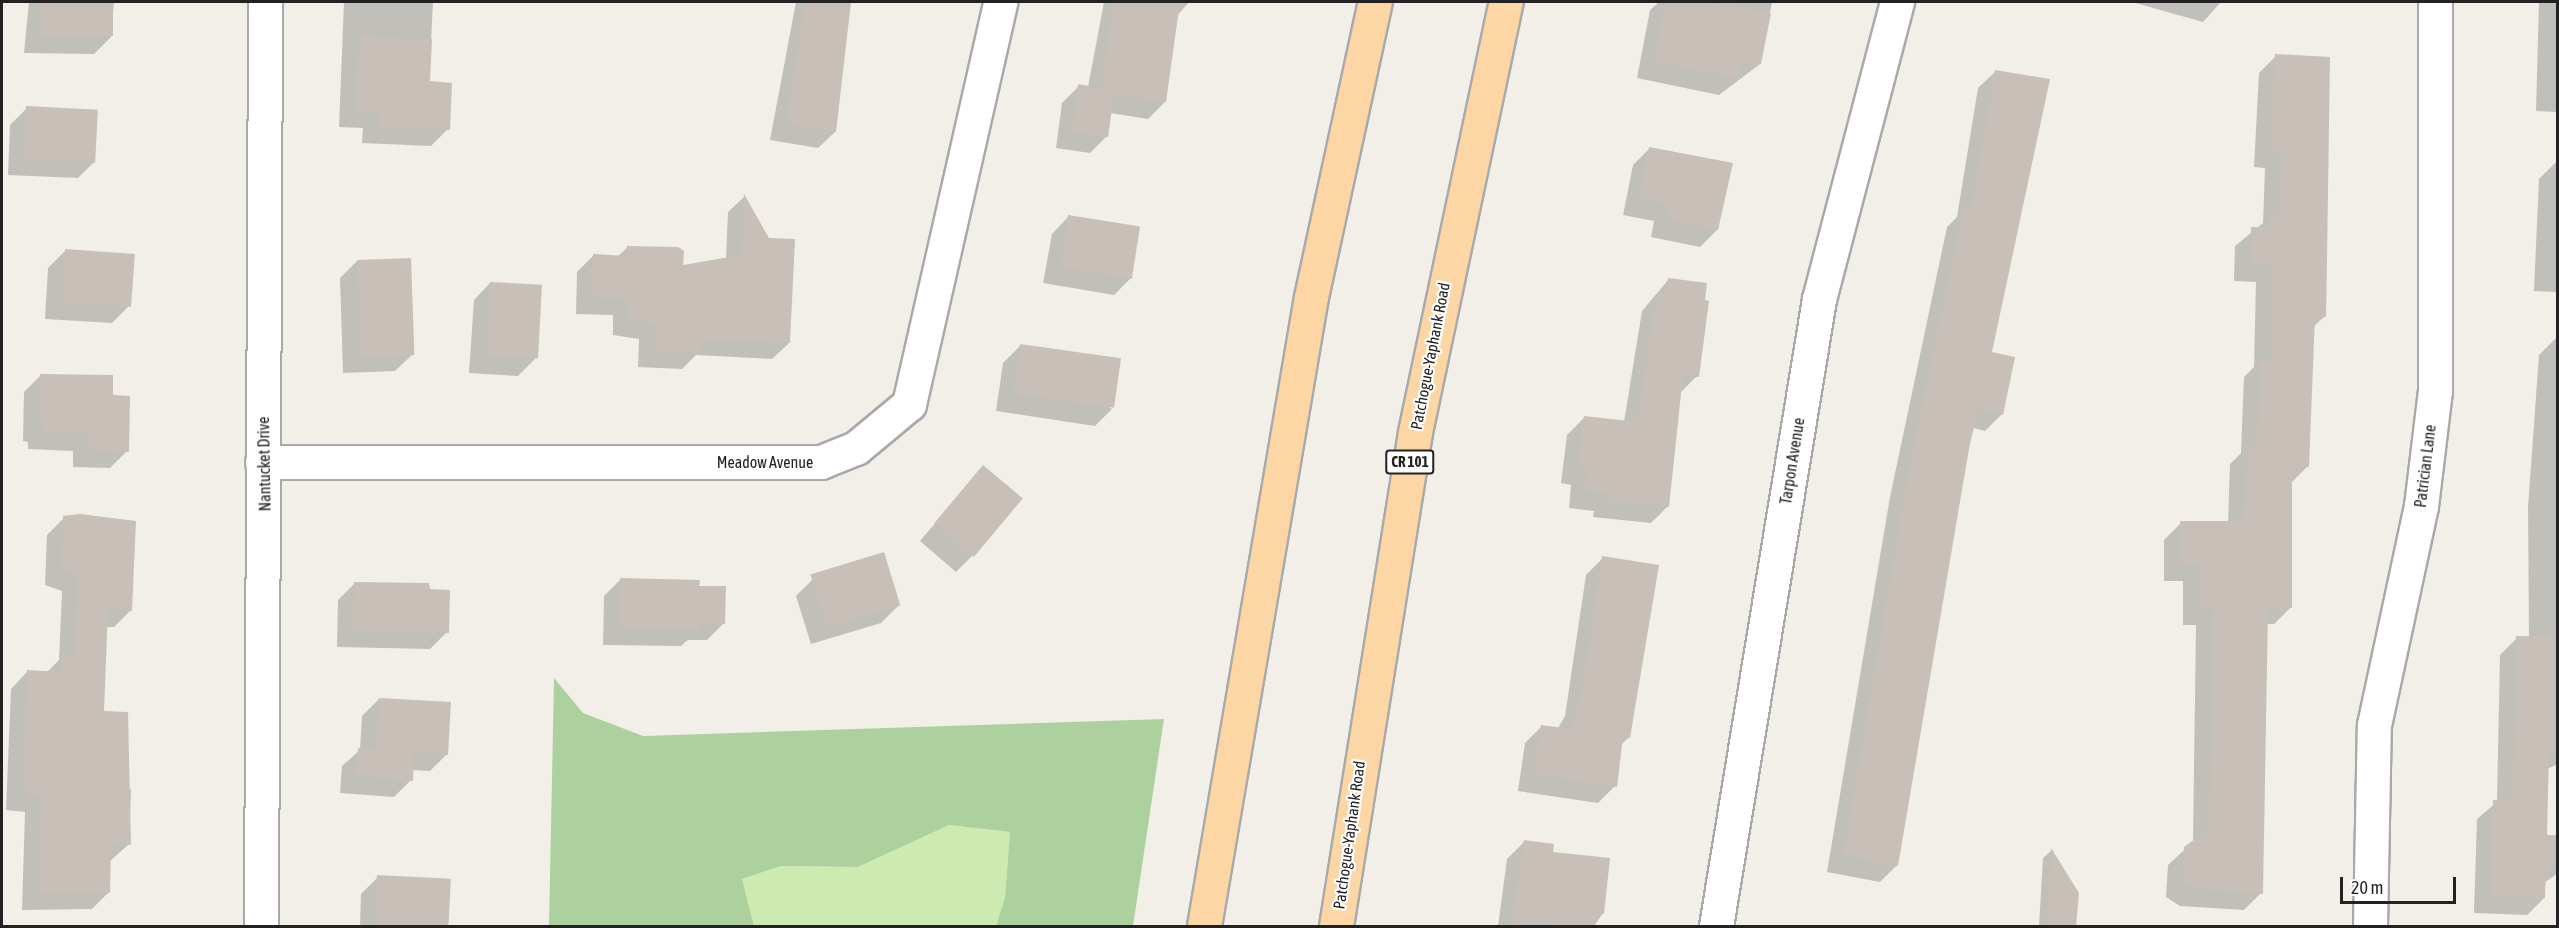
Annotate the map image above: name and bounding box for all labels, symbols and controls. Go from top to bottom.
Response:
street label: Patchogue-Yaphank Road [1406,281,1454,431]
street label: Nantucket Drive [254,416,274,512]
street label: Tarpon Avenue [1776,416,1808,506]
street label: Patrician Lane [2410,423,2440,509]
road number: CR 101 [1384,450,1436,474]
street label: Meadow Avenue [717,452,813,472]
street label: Patchogue-Yaphank Road [1329,760,1369,910]
scale bar [2343,865,2458,903]
text: 20 m [2351,877,2383,898]

